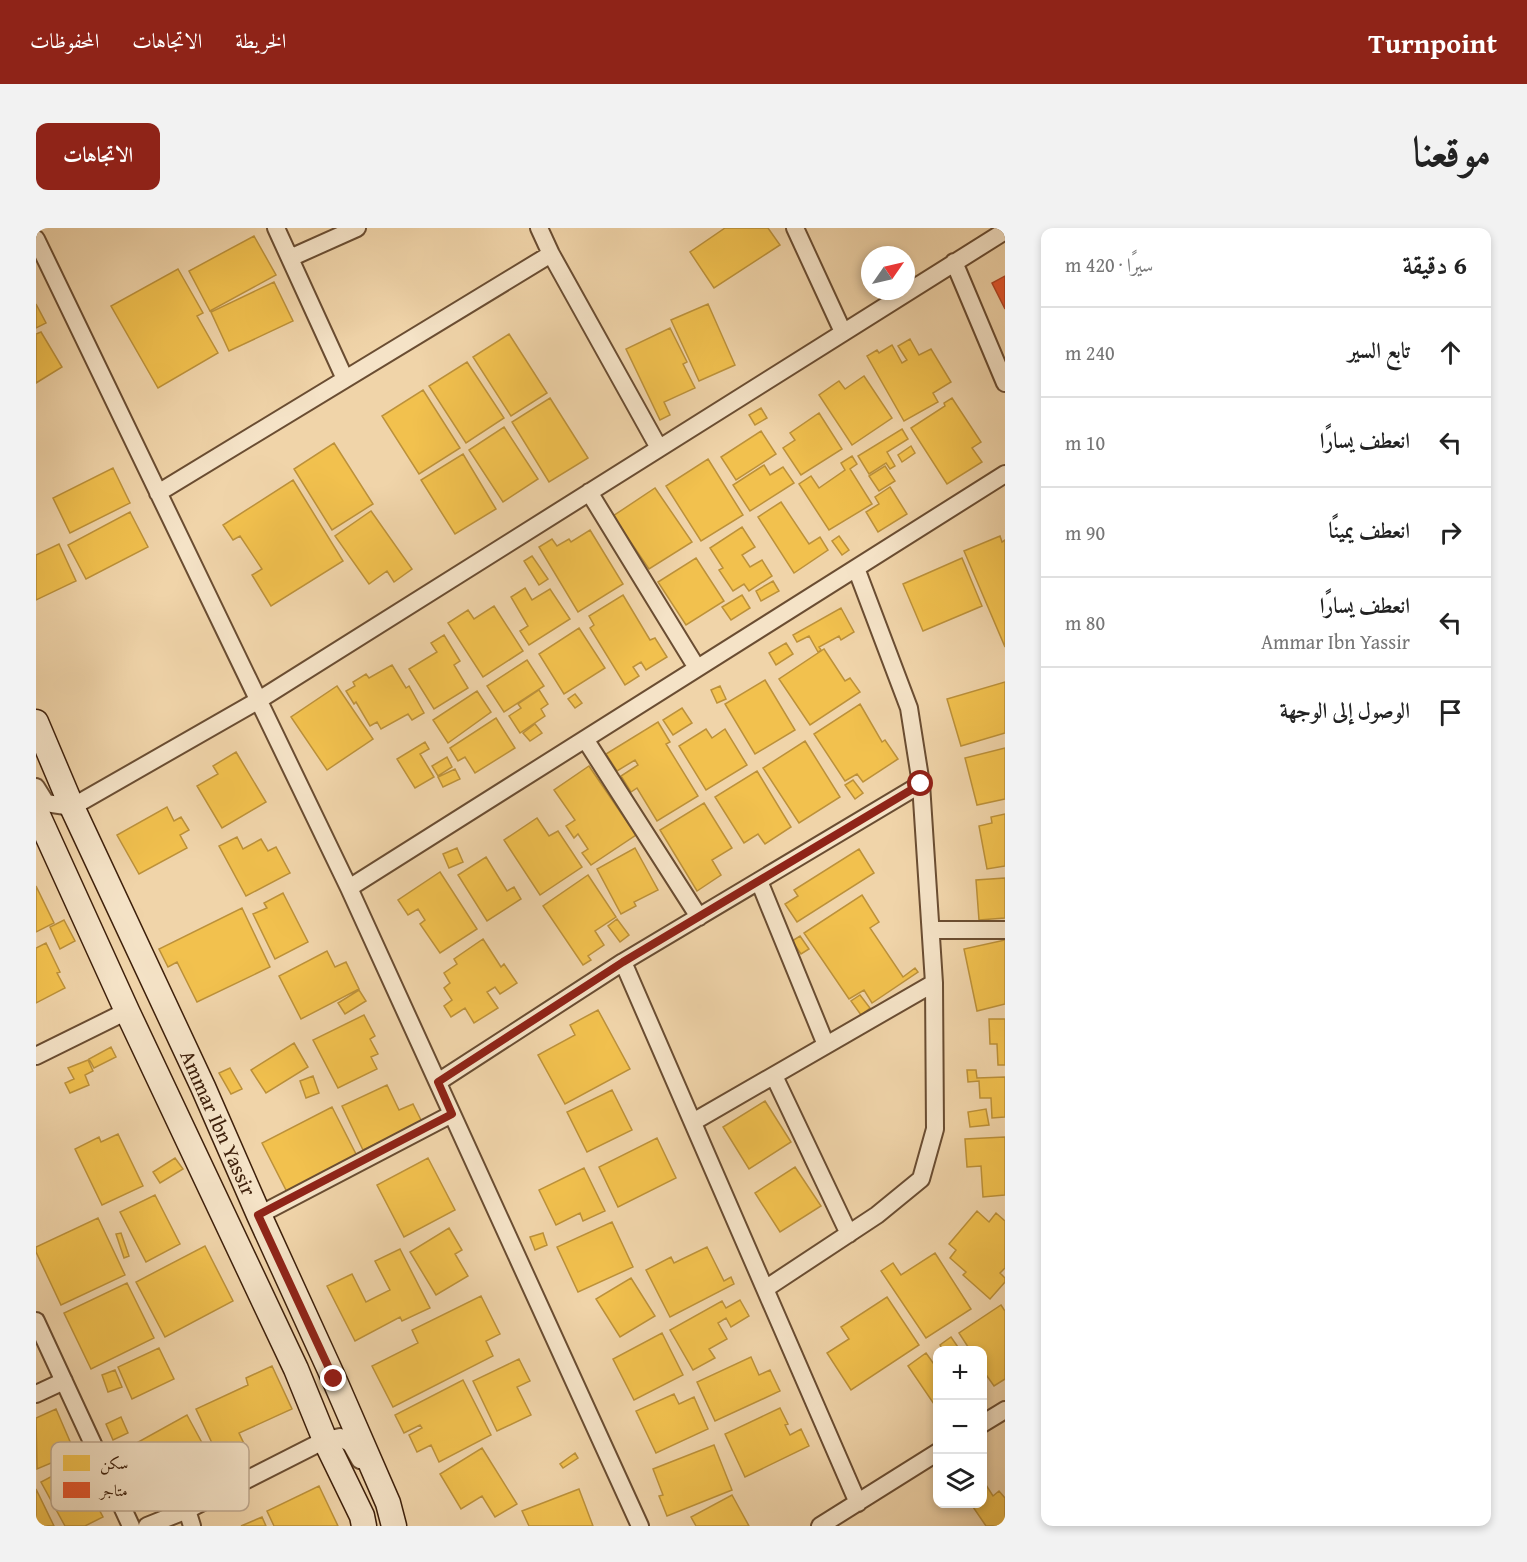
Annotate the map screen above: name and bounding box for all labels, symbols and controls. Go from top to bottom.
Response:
text: Turnpoint [1368,22,1497,63]
text: المحفوظات [30,25,99,56]
text: الاتجاهات [132,25,202,56]
text: الخريطة [235,25,286,56]
text: موقعنا [1413,120,1491,181]
button: الاتجاهات [36,123,160,190]
text: 6 دقيقة [1402,245,1467,284]
north arrow [861,246,915,300]
text: سيرًا · 420 m [1065,250,1153,279]
text: تابع السير [1348,334,1410,366]
icon: ahead [1434,336,1467,369]
text: 240 m [1065,338,1115,367]
text: انعطف يسارًا [1320,424,1410,456]
icon: left [1434,426,1467,459]
text: 10 m [1065,428,1105,457]
text: انعطف يمينًا [1329,514,1410,546]
icon: right [1434,516,1467,549]
text: 90 m [1065,518,1105,547]
text: انعطف يسارًا [1320,589,1410,621]
icon: left [1434,606,1467,639]
text: 80 m [1065,608,1105,637]
text: Ammar Ibn Yassir [1261,627,1410,656]
text: الوصول إلى الوجهة [1280,694,1410,726]
icon: arrive [1434,696,1467,729]
route start [907,770,933,796]
street label: Ammar Ibn Yassir [172,1045,265,1201]
map controls [933,1346,987,1508]
button: + [933,1346,987,1400]
route end [320,1365,346,1391]
button: − [933,1400,987,1454]
legend [51,1442,249,1511]
text: سكن [100,1451,128,1475]
button: layers [933,1454,987,1508]
text: متاجر [98,1478,128,1502]

